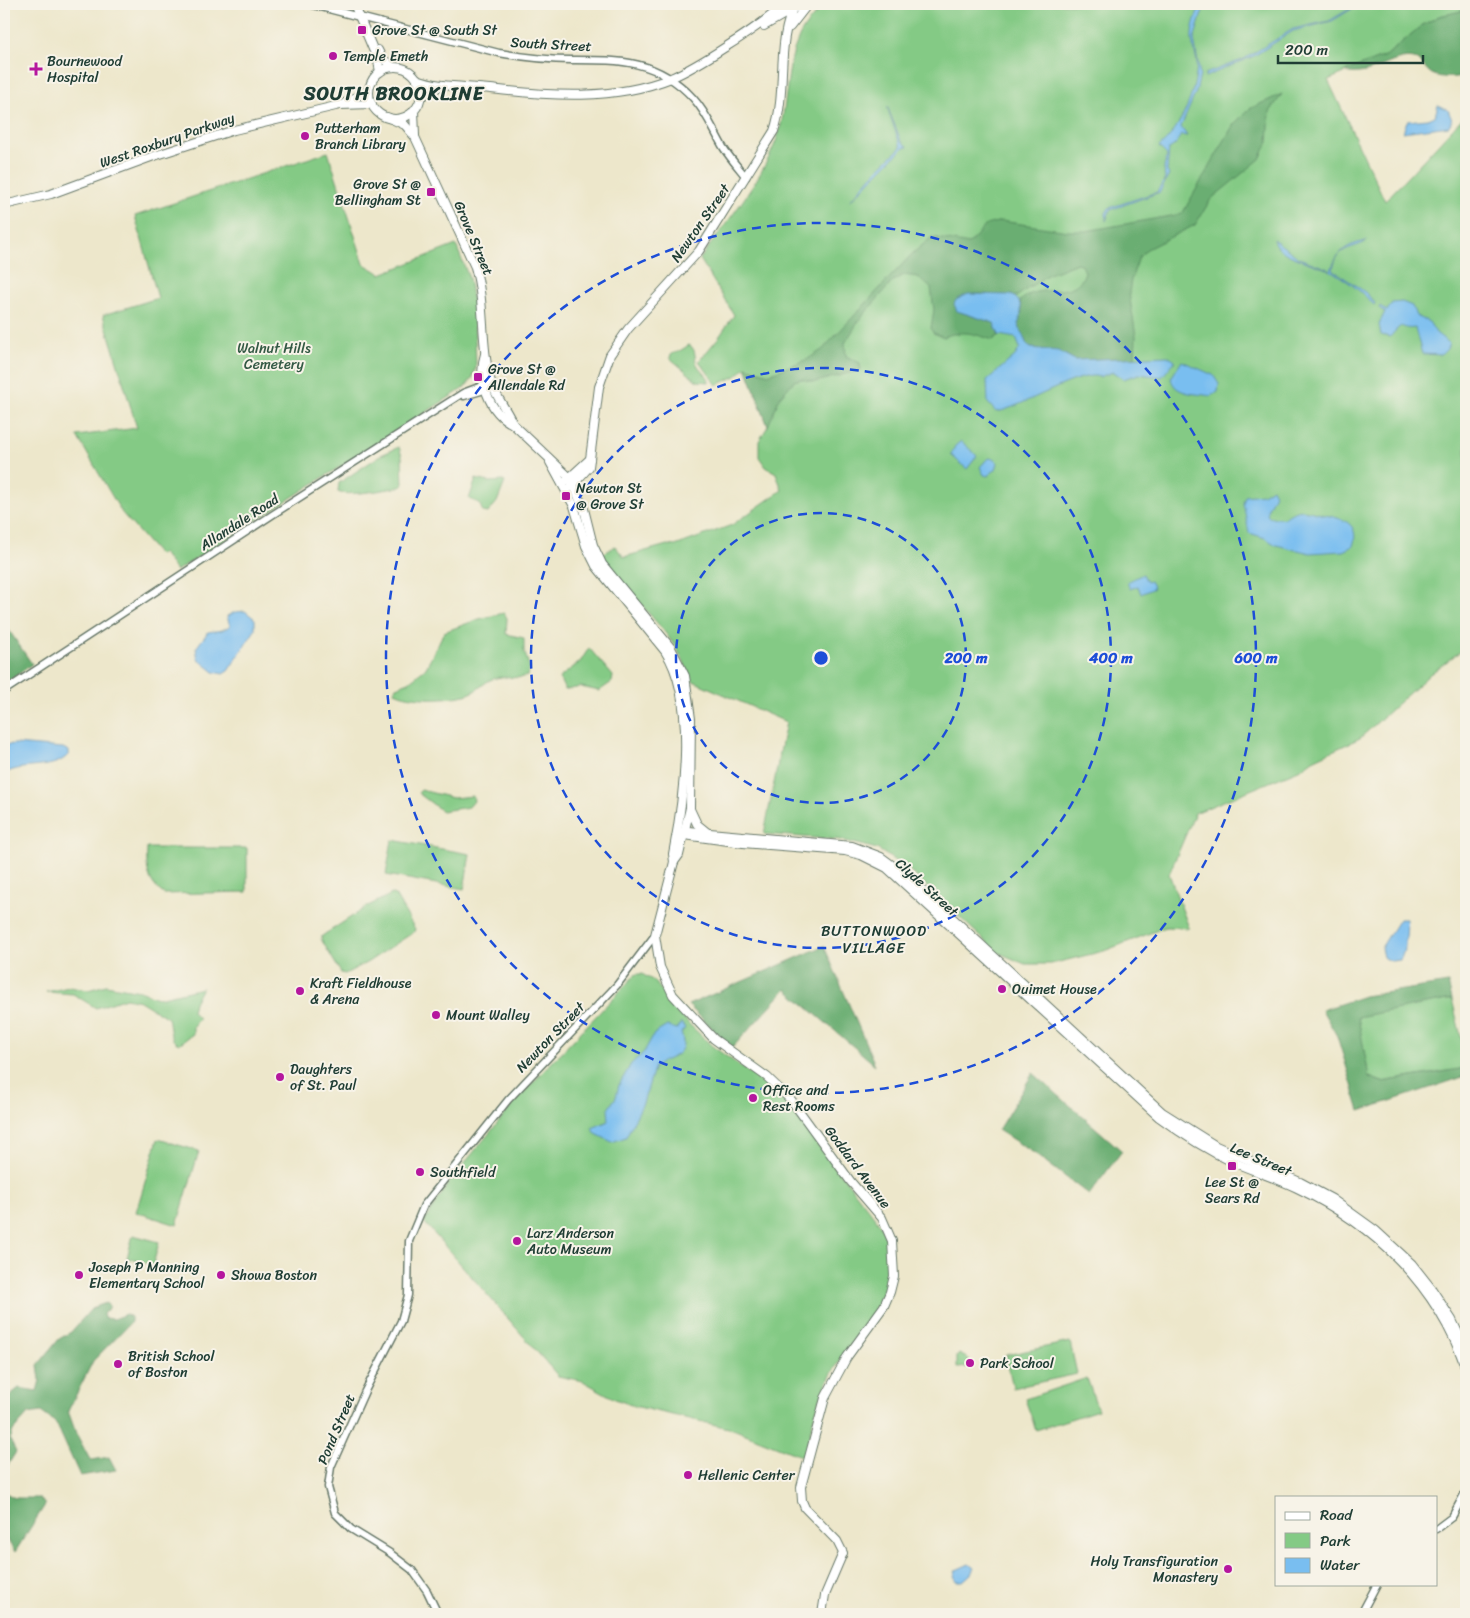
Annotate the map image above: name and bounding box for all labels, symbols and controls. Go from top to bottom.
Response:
place label: Grove St @ South St [372,18,498,43]
marker: Grove St @ South St [356,24,368,36]
street label: South Street [510,30,592,59]
scale bar [1278,32,1422,64]
text: 200 m [1285,37,1329,63]
place label: Temple Emeth [343,44,428,69]
place label: Bournewood Hospital [47,49,123,90]
marker: Temple Emeth [327,50,339,62]
marker: Bournewood Hospital [29,62,43,76]
district label: SOUTH BROOKLINE [303,77,485,110]
street label: West Roxbury Parkway [96,105,239,175]
place label: Putterham Branch Library [315,116,406,157]
marker: Putterham Branch Library [299,130,311,142]
place label: Grove St @ Bellingham St [335,172,421,213]
street label: Newton Street [664,178,738,268]
marker: Grove St @ Bellingham St [425,186,437,198]
street label: Grove Street [447,197,501,280]
park label: Walnut Hills Cemetery [237,336,311,377]
place label: Grove St @ Allendale Rd [487,357,566,398]
marker: Grove St @ Allendale Rd [472,371,484,383]
place label: Newton St @ Grove St [576,476,645,517]
street label: Allandale Road [194,486,285,558]
marker: Newton St @ Grove St [560,490,572,502]
text: 200 m [943,645,988,671]
text: 400 m [1088,645,1133,671]
text: 600 m [1234,645,1278,671]
centre of rings [812,649,830,667]
street label: Clyde Street [889,852,965,924]
district label: BUTTONWOOD VILLAGE [821,918,927,961]
place label: Kraft Fieldhouse & Arena [310,971,412,1012]
place label: Ouimet House [1012,977,1097,1002]
marker: Ouimet House [996,983,1008,995]
marker: Kraft Fieldhouse & Arena [294,985,306,997]
street label: Newton Street [510,995,592,1079]
place label: Mount Walley [446,1003,531,1028]
marker: Mount Walley [430,1009,442,1021]
place label: Daughters of St. Paul [290,1057,357,1098]
marker: Daughters of St. Paul [274,1071,286,1083]
place label: Office and Rest Rooms [763,1078,835,1119]
marker: Office and Rest Rooms [747,1092,759,1104]
street label: Goddard Avenue [818,1120,897,1214]
street label: Lee Street [1226,1135,1297,1184]
place label: Southfield [430,1160,497,1185]
marker: Lee St @ Sears Rd [1226,1160,1238,1172]
marker: Southfield [414,1166,426,1178]
place label: Lee St @ Sears Rd [1205,1170,1261,1211]
place label: Larz Anderson Auto Museum [526,1221,614,1262]
marker: Larz Anderson Auto Museum [511,1235,523,1247]
place label: Joseph P Manning Elementary School [88,1255,206,1296]
place label: Showa Boston [231,1263,317,1288]
marker: Joseph P Manning Elementary School [73,1269,85,1281]
marker: Showa Boston [215,1269,227,1281]
place label: British School of Boston [128,1344,215,1385]
place label: Park School [980,1351,1055,1376]
marker: Park School [964,1357,976,1369]
marker: British School of Boston [112,1358,124,1370]
street label: Pond Street [310,1390,363,1469]
place label: Hellenic Center [698,1463,796,1488]
marker: Hellenic Center [682,1469,694,1481]
legend [1275,1496,1438,1586]
text: Road [1320,1502,1353,1528]
text: Park [1320,1528,1351,1554]
place label: Holy Transfiguration Monastery [1091,1549,1219,1590]
text: Water [1320,1552,1360,1578]
marker: Holy Transfiguration Monastery [1222,1563,1234,1575]

